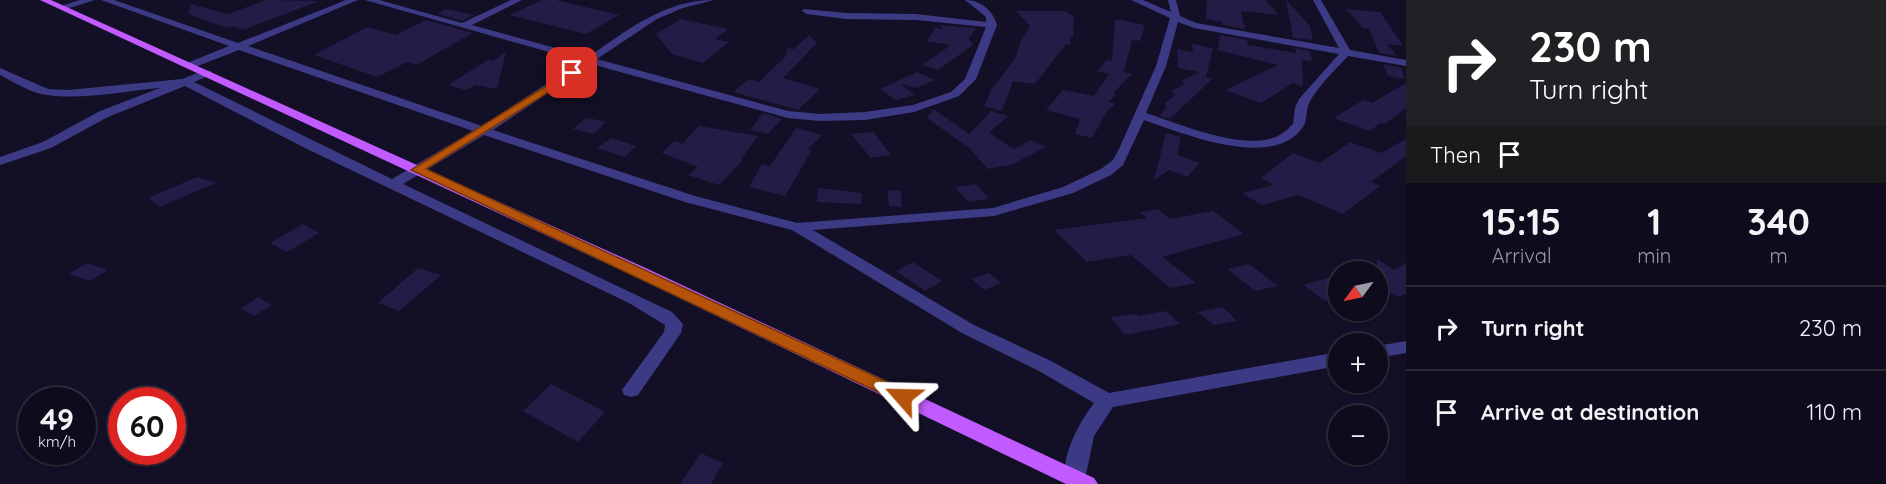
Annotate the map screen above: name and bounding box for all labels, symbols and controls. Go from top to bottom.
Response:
text: 230 m [1529,20,1652,73]
icon: right [1430,24,1508,102]
pin [546,47,597,98]
icon: arrive [555,56,588,89]
text: Turn right [1529,72,1648,106]
icon: arrive [1493,138,1526,171]
text: Then [1430,141,1481,169]
text: 15:15 [1482,199,1561,244]
text: 1 [1647,199,1661,244]
text: 340 [1747,199,1810,244]
text: Arrival [1492,243,1552,268]
text: min [1637,243,1671,268]
text: m [1770,243,1788,268]
north arrow [1328,261,1388,321]
map controls [1328,261,1388,465]
icon: right [1430,312,1463,345]
text: Turn right [1481,314,1585,342]
text: 230 m [1799,314,1862,342]
button: + [1328,333,1388,393]
position arrow [871,365,935,429]
speed limit sign: 60 [108,387,186,465]
icon: arrive [1430,396,1463,429]
text: Arrive at destination [1481,398,1699,426]
text: 110 m [1807,398,1862,426]
text: 49 [40,400,74,438]
button: − [1328,405,1388,465]
text: km/h [38,432,76,451]

